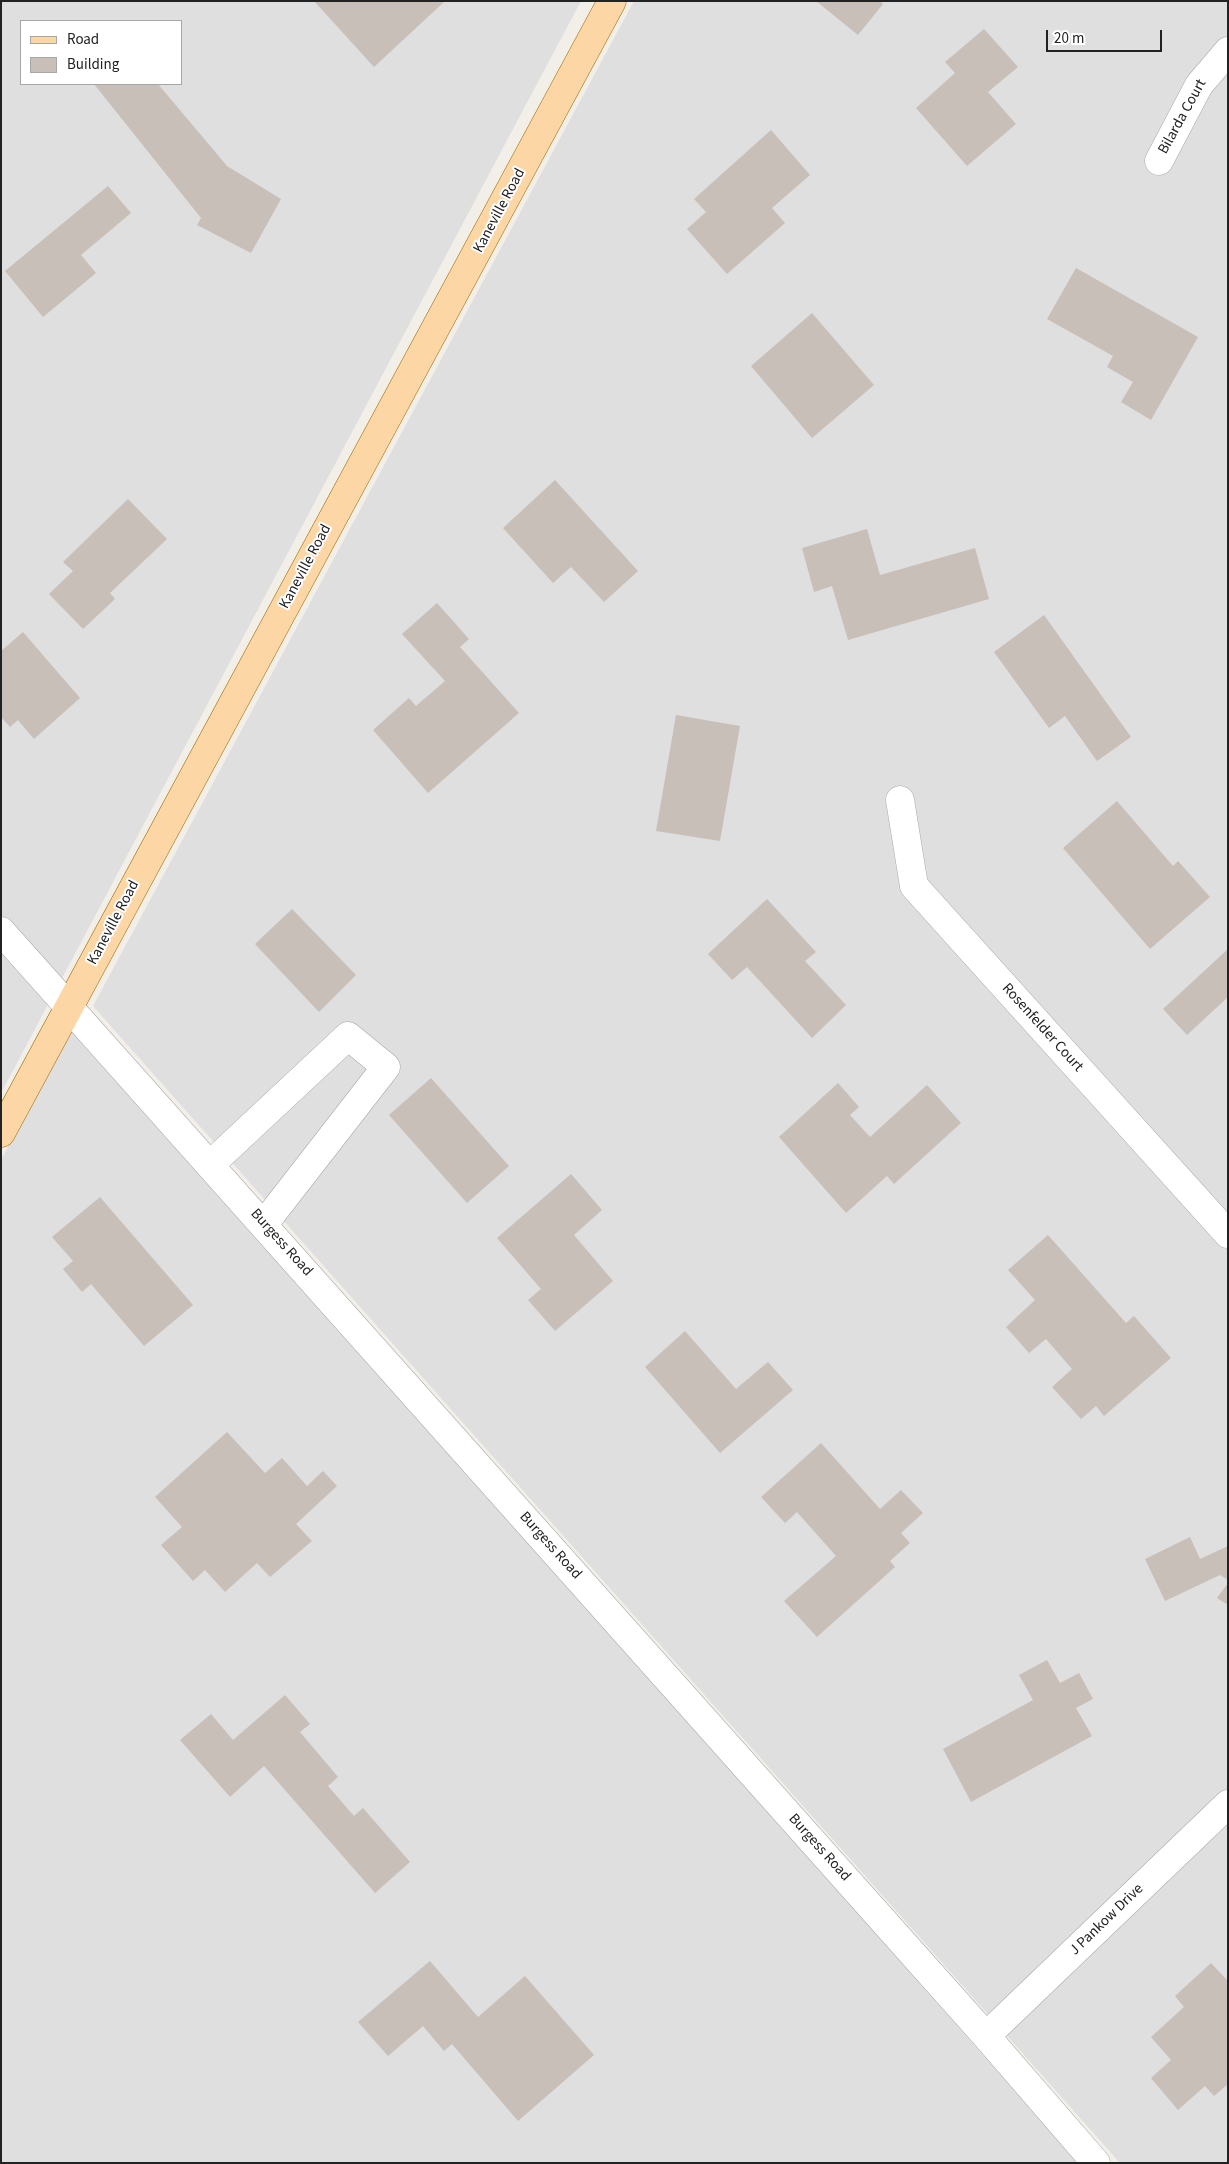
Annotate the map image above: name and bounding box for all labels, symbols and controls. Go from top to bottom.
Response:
legend [20,20,182,85]
scale bar [1049,20,1165,52]
text: 20 m [1054,28,1084,49]
text: Road [67,29,99,50]
text: Building [67,54,119,75]
street label: Bilarda Court [1155,76,1211,158]
street label: Kaneville Road [470,166,530,256]
street label: Kaneville Road [276,522,336,612]
street label: Kaneville Road [84,878,144,968]
street label: Rosenfelder Court [998,980,1086,1076]
street label: Burgess Road [246,1206,316,1280]
street label: Burgess Road [515,1509,585,1583]
street label: Burgess Road [784,1811,854,1885]
street label: J Pankow Drive [1066,1880,1148,1960]

